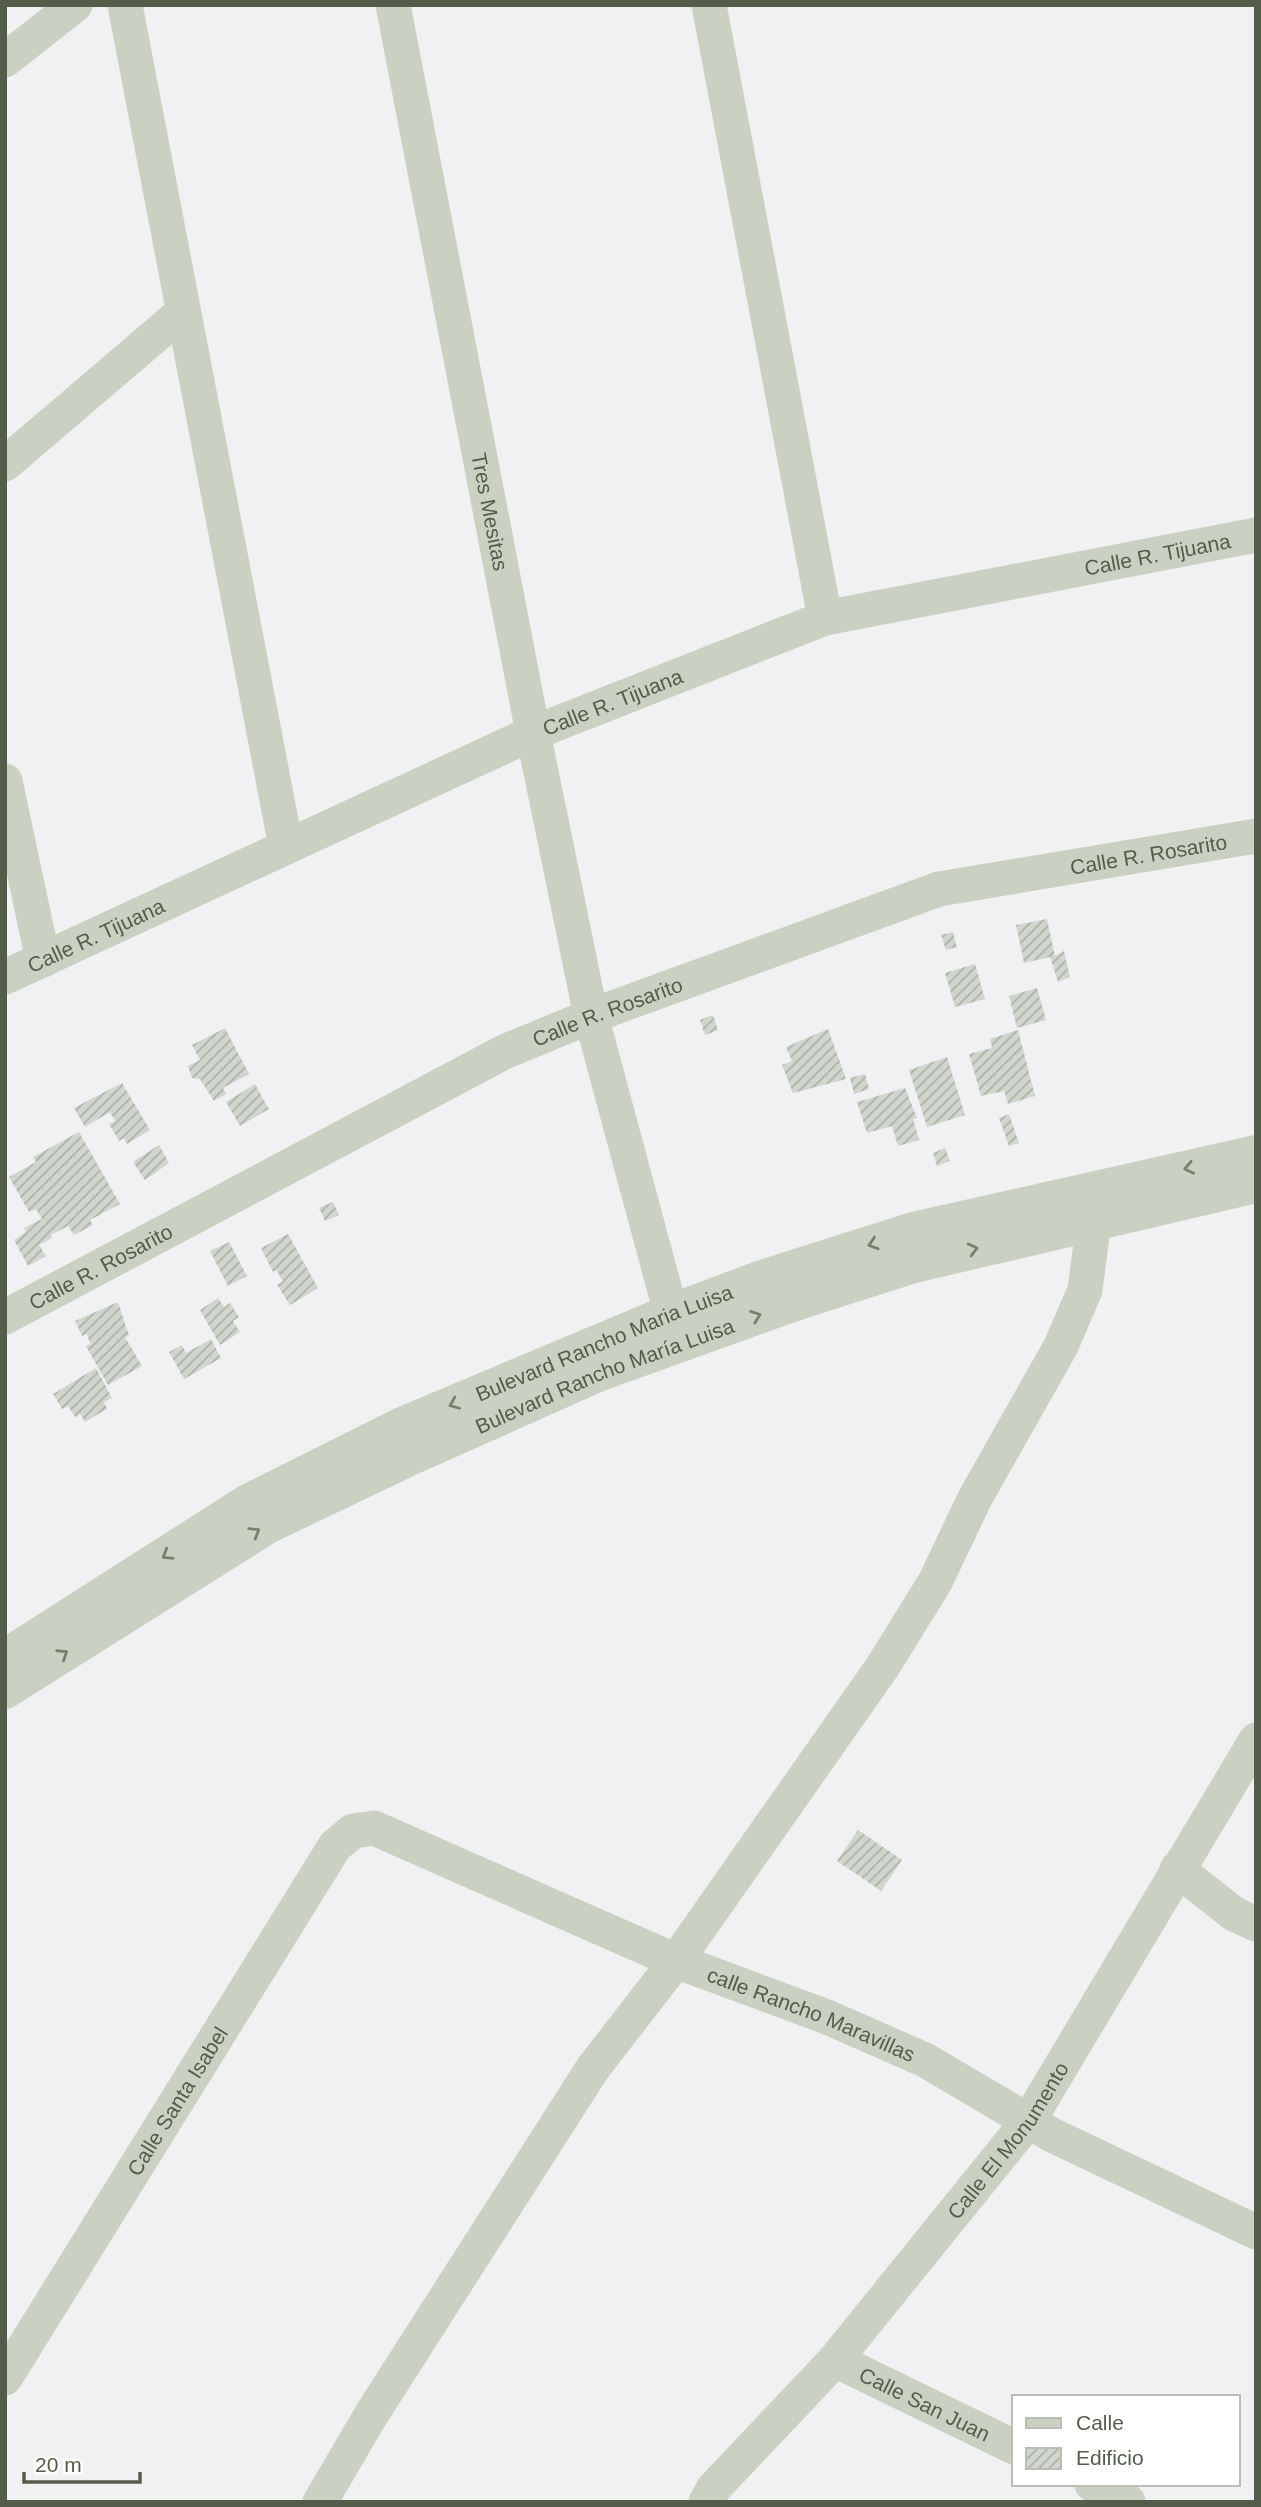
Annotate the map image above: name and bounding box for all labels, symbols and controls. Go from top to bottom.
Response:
street label: Tres Mesitas [468,451,513,573]
street label: Calle R. Tijuana [1082,529,1233,579]
street label: Calle R. Tijuana [539,664,686,740]
street label: Calle R. Rosarito [1068,830,1229,878]
street label: Calle R. Tijuana [24,893,168,977]
street label: Calle R. Rosarito [529,972,685,1051]
one-way arrow [1183,1160,1195,1175]
street label: Calle R. Rosarito [25,1219,176,1314]
one-way arrow [867,1236,879,1251]
one-way arrow [967,1243,979,1258]
street label: Bulevard Rancho Maria Luisa [472,1279,736,1405]
one-way arrow [749,1310,761,1324]
street label: Bulevard Rancho María Luisa [472,1313,737,1438]
one-way arrow [449,1396,462,1410]
one-way arrow [248,1528,261,1541]
one-way arrow [161,1547,174,1560]
one-way arrow [55,1649,68,1662]
street label: calle Rancho Maravillas [704,1962,919,2066]
street label: Calle Santa Isabel [122,2022,232,2180]
street label: Calle El Monumento [942,2058,1073,2223]
street label: Calle San Juan [856,2362,994,2445]
legend [1012,2395,1240,2486]
text: Calle [1076,2411,1124,2434]
scale bar [24,2440,140,2484]
text: Edificio [1076,2446,1144,2469]
text: 20 m [35,2453,82,2476]

